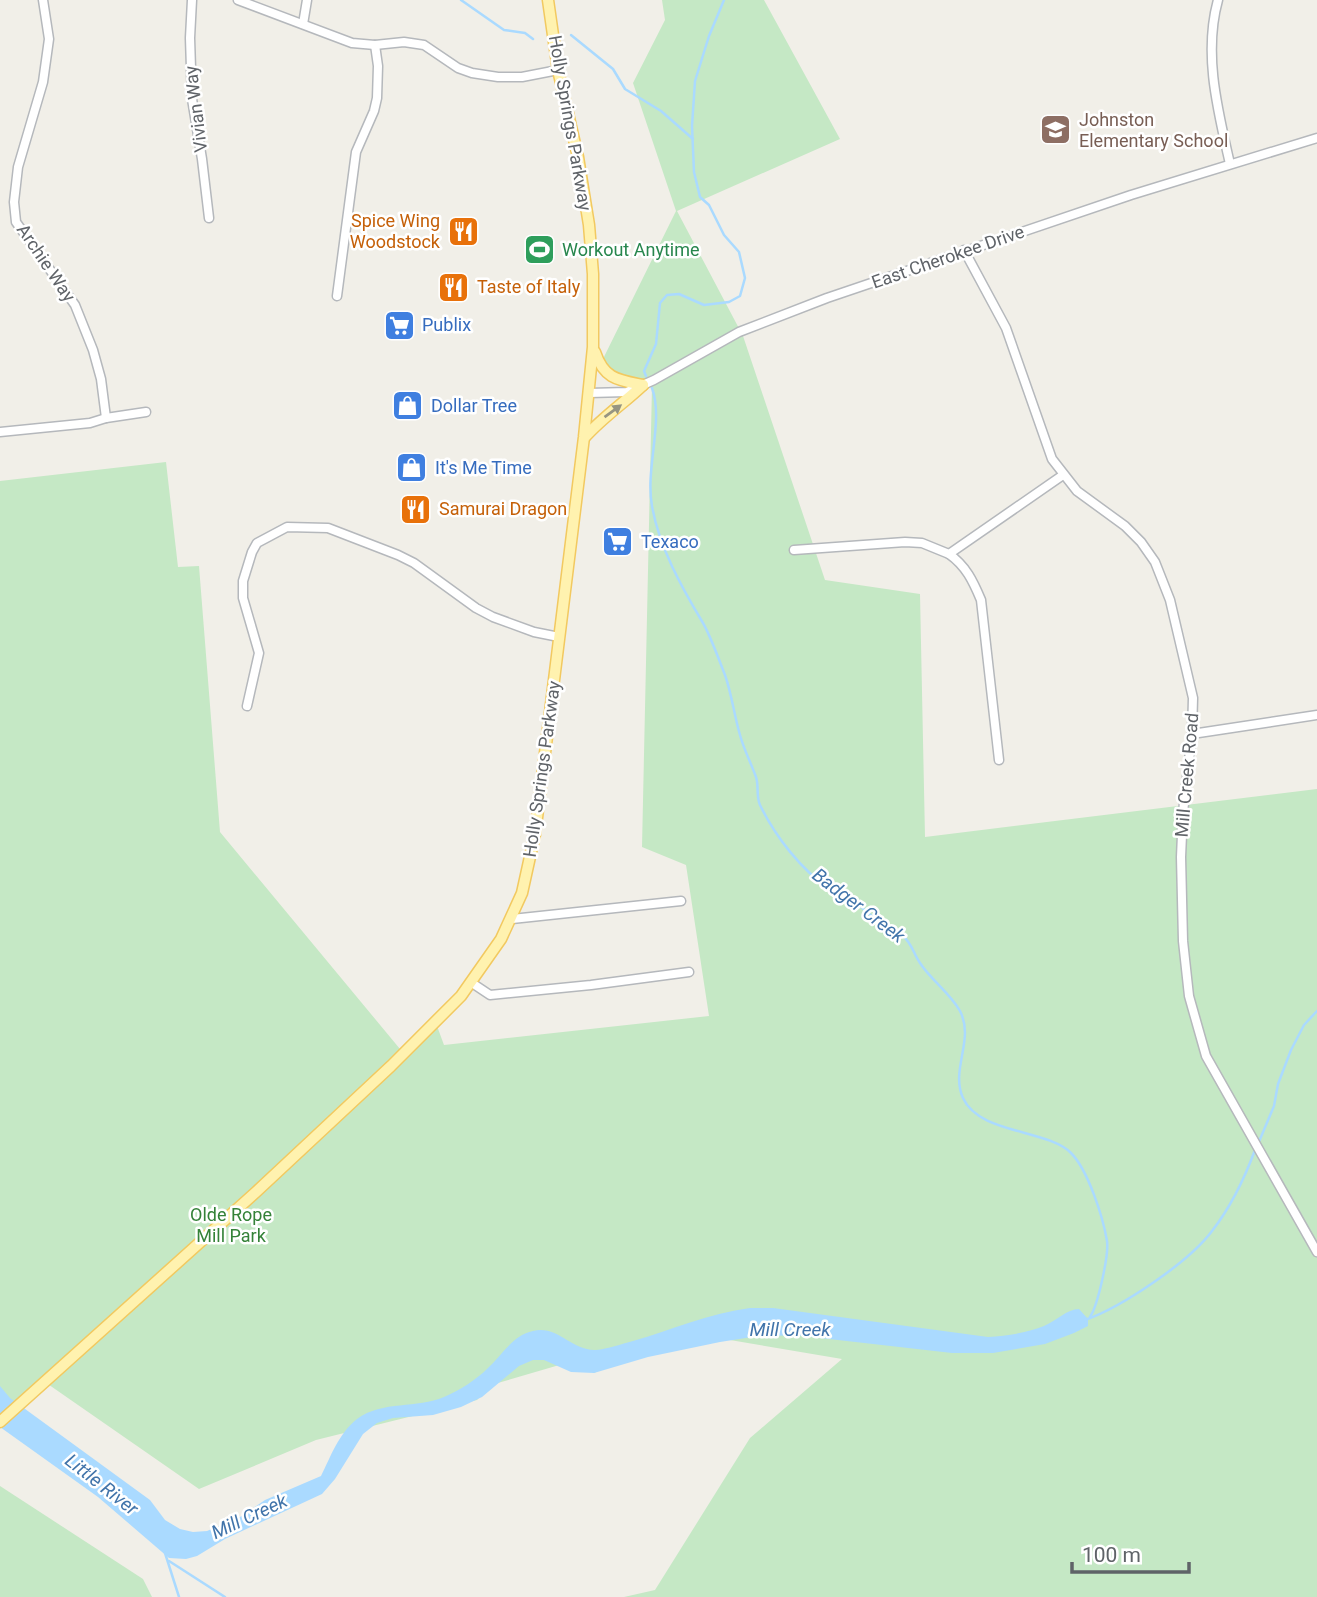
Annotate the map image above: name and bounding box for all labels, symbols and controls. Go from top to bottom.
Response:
street label: Holly Springs Parkway [545,33,596,213]
street label: Vivian Way [180,64,211,154]
place label: Johnston Elementary School [1079,109,1228,151]
school or university icon: Johnston Elementary School [1039,113,1073,147]
place label: Spice Wing Woodstock [350,210,441,252]
restaurant icon: Spice Wing Woodstock [446,214,480,248]
street label: Archie Way [13,220,80,306]
street label: East Cherokee Drive [869,221,1027,292]
sports icon: Workout Anytime [522,233,556,267]
place label: Workout Anytime [562,239,700,260]
restaurant icon: Taste of Italy [437,270,471,304]
place label: Taste of Italy [477,276,581,297]
supermarket icon: Publix [382,308,416,342]
place label: Publix [422,314,471,335]
shop icon: Dollar Tree [391,389,425,423]
place label: Dollar Tree [431,395,517,416]
one-way arrow [604,404,622,418]
shop icon: It's Me Time [395,451,429,485]
place label: It's Me Time [435,457,532,478]
restaurant icon: Samurai Dragon [399,492,433,526]
place label: Samurai Dragon [439,498,567,519]
supermarket icon: Texaco [601,525,635,559]
place label: Texaco [641,531,699,552]
street label: Holly Springs Parkway [519,679,564,858]
street label: Mill Creek Road [1171,712,1202,838]
water label: Badger Creek [808,863,910,948]
park label: Olde Rope Mill Park [190,1204,272,1246]
water label: Mill Creek [749,1318,831,1341]
water label: Little River [61,1449,143,1520]
water label: Mill Creek [208,1489,291,1544]
scale bar [1072,1530,1189,1574]
text: 100 m [1082,1543,1141,1567]

